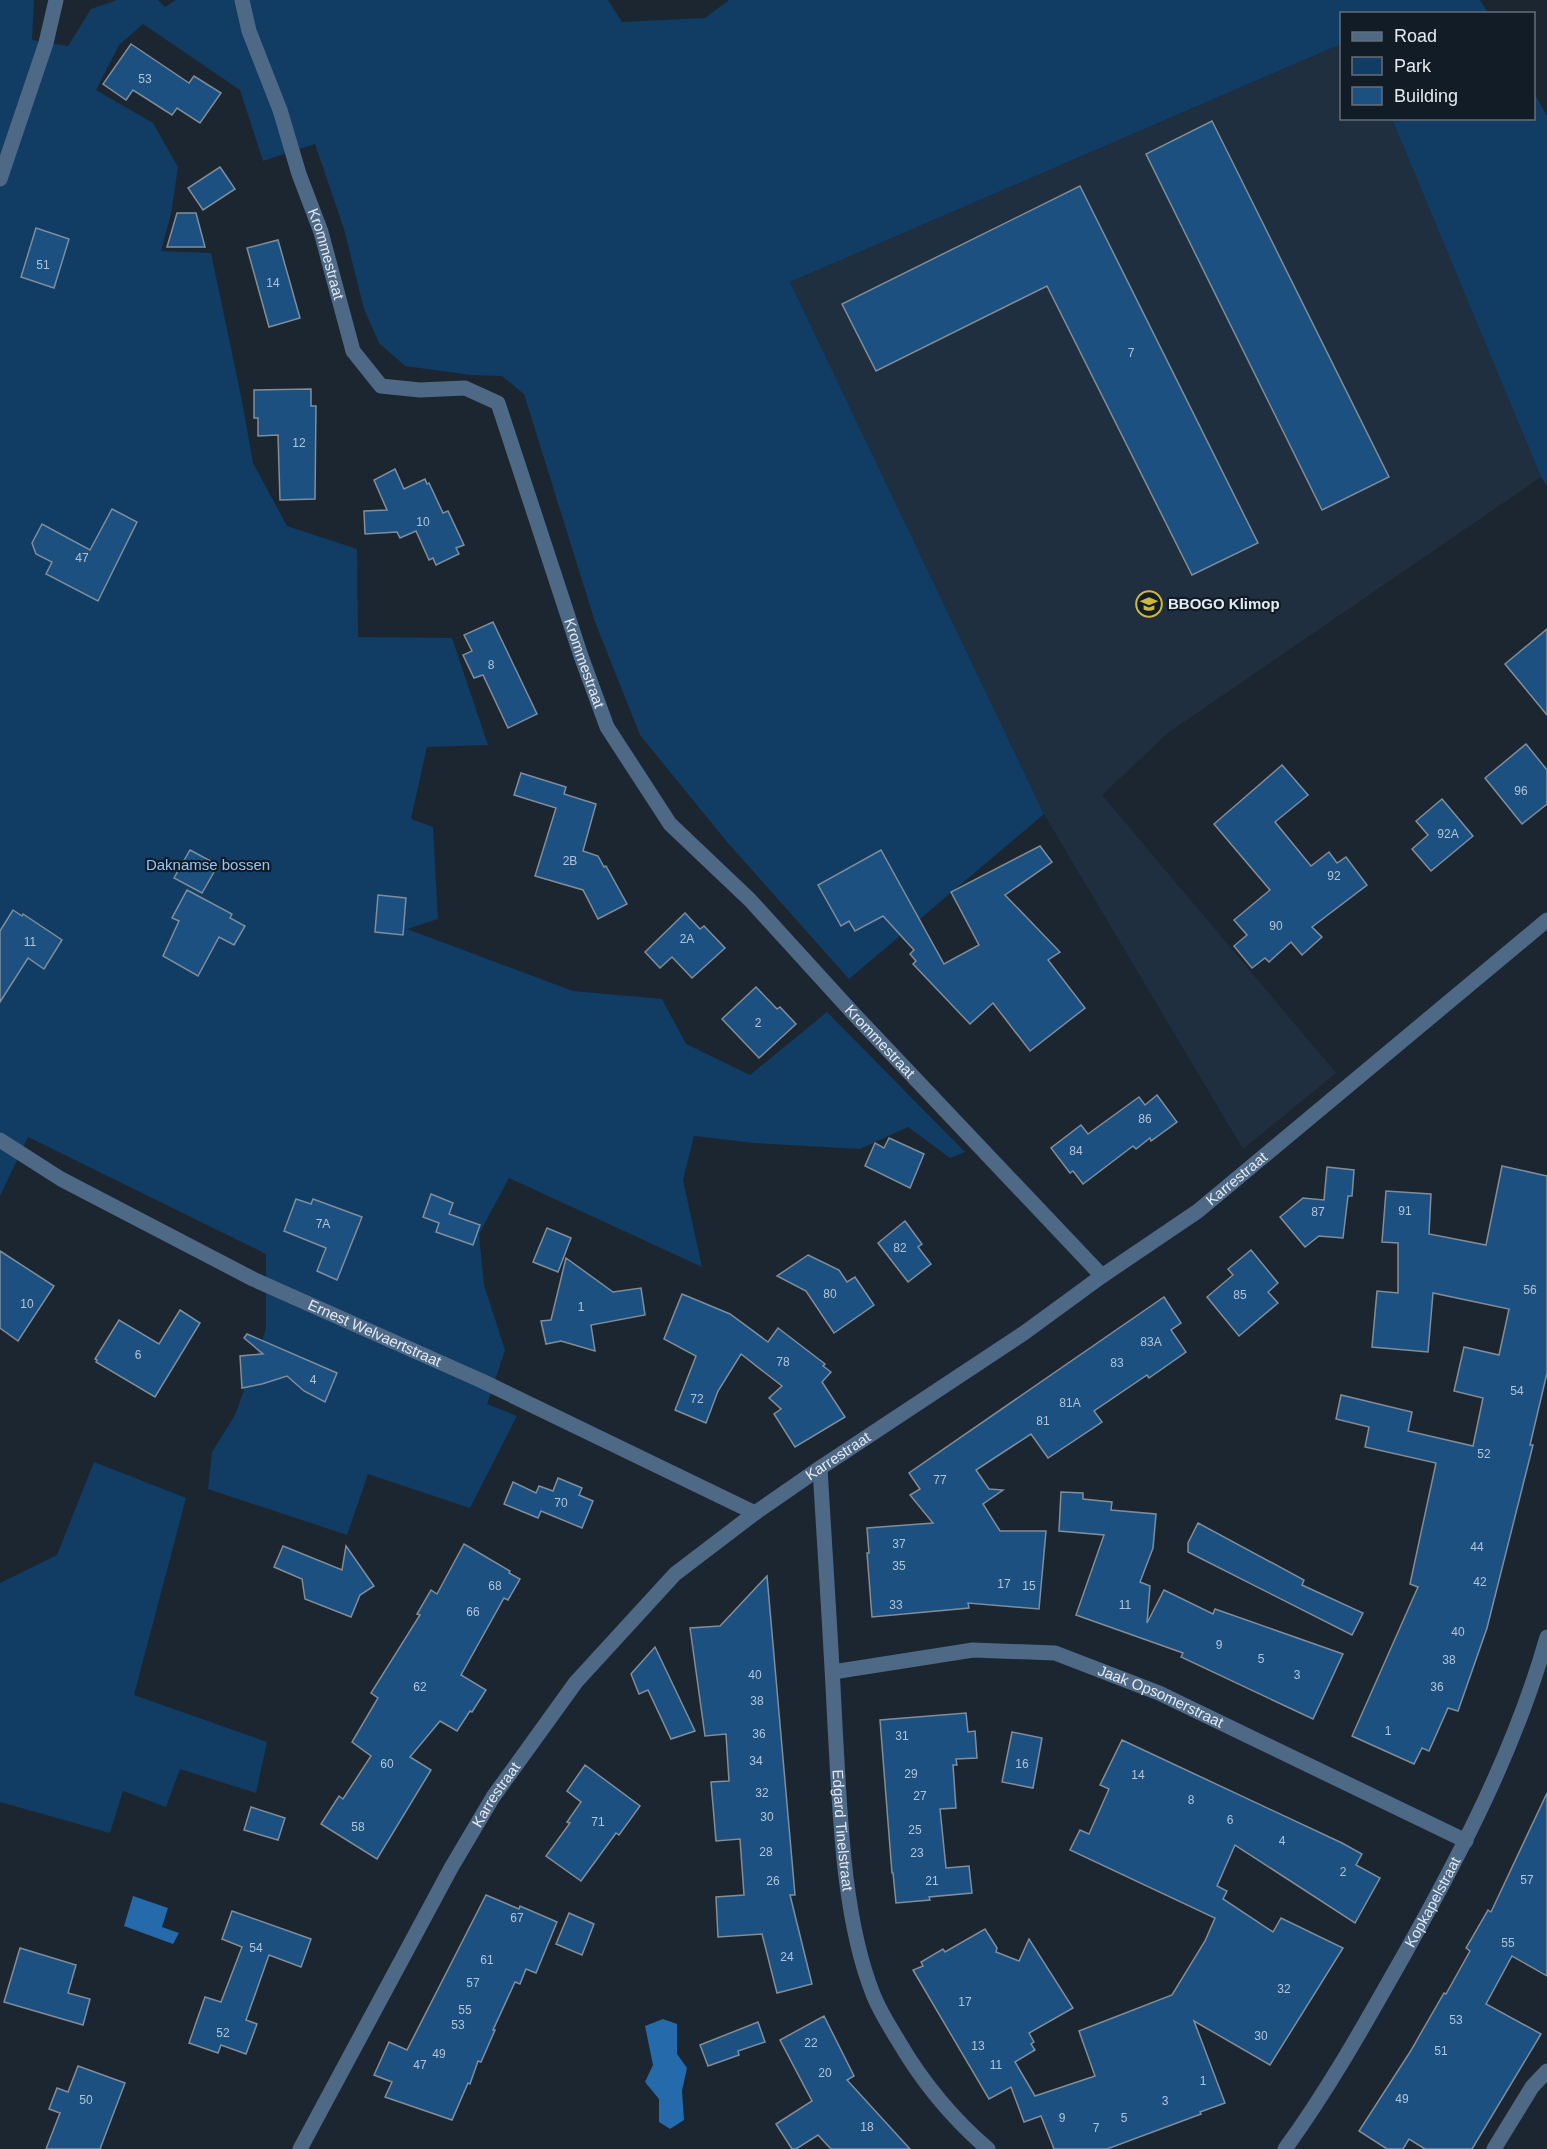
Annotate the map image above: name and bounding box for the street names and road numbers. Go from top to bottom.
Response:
street label: Krommestraat [305,206,348,302]
street label: Krommestraat [561,616,609,711]
street label: Krommestraat [842,1001,919,1082]
street label: Karrestraat [1202,1148,1271,1209]
street label: Ernest Welvaertstraat [306,1296,445,1370]
street label: Karrestraat [802,1428,874,1483]
street label: Jaak Opsomerstraat [1096,1661,1227,1731]
street label: Karrestraat [468,1758,524,1830]
street label: Edgard Tinelstraat [829,1769,857,1893]
street label: Kopkapelstraat [1401,1853,1464,1950]

